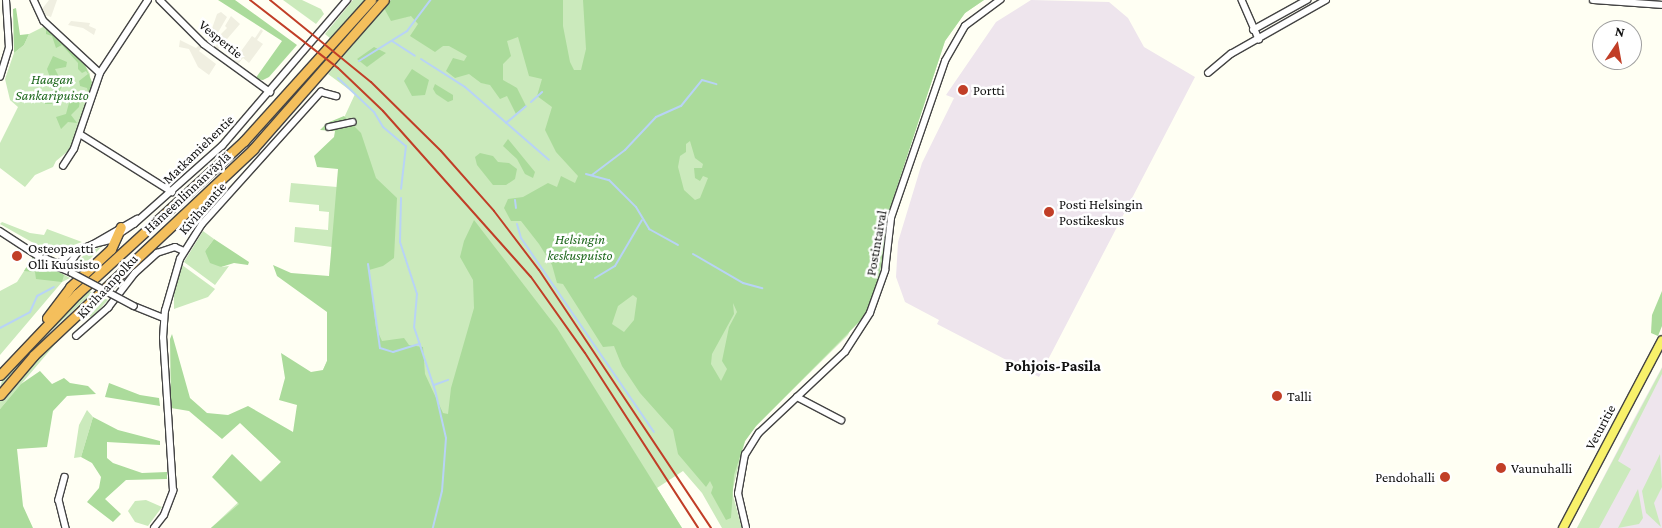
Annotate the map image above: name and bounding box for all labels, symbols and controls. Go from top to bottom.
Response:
street label: Vespertie [196,16,246,62]
north arrow [1592,20,1642,70]
text: N [1614,22,1626,40]
park label: Haagan Sankaripuisto [15,71,89,104]
place label: Portti [973,82,1005,98]
marker: Portti [957,84,969,96]
street label: Matkamiehentie [159,111,237,187]
street label: Hämeenlinnanväylä [140,148,234,236]
street label: Kivihaantie [175,178,229,238]
place label: Posti Helsingin Postikeskus [1059,196,1143,228]
marker: Posti Helsingin Postikeskus [1043,206,1055,218]
street label: Postintaival [862,209,890,277]
park label: Helsingin keskuspuisto [548,231,612,264]
place label: Osteopaatti Olli Kuusisto [28,240,100,272]
marker: Osteopaatti Olli Kuusisto [10,249,24,263]
street label: Kivihaanpolku [73,250,141,322]
district label: Pohjois-Pasila [1005,356,1101,376]
place label: Talli [1287,388,1312,404]
marker: Talli [1271,390,1283,402]
street label: Veturitie [1581,402,1619,452]
place label: Vaunuhalli [1511,460,1572,476]
marker: Vaunuhalli [1495,462,1507,474]
place label: Pendohalli [1375,469,1435,485]
marker: Pendohalli [1439,471,1451,483]

